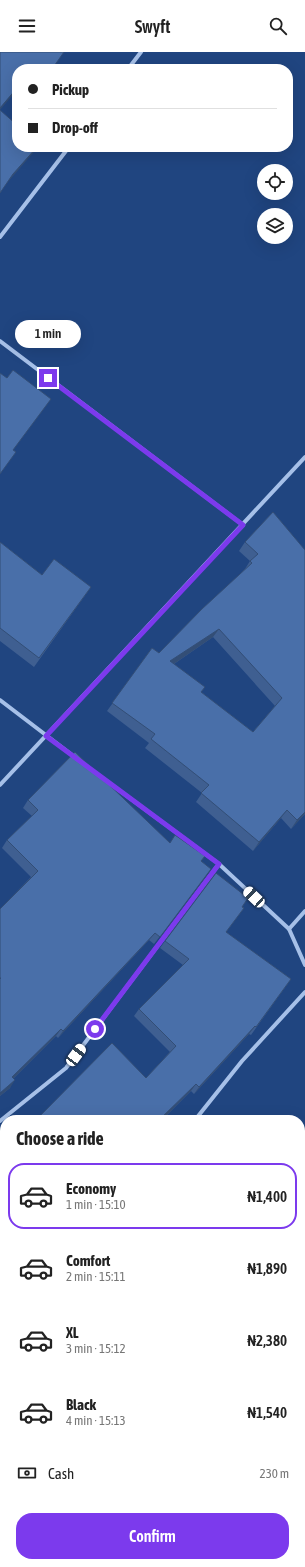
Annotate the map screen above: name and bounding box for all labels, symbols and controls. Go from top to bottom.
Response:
icon: menu [16,15,38,37]
icon: search [267,15,289,37]
text: Swyft [135,16,170,37]
text: Pickup [52,81,89,98]
text: Drop-off [52,119,98,136]
map controls [257,164,293,244]
button: locate [257,164,293,200]
button: layers [257,208,293,244]
callout: 1 min [15,320,81,348]
text: 1 min [35,326,61,341]
route end [39,369,57,387]
car [241,884,267,910]
route start [86,1020,104,1038]
car [64,1042,88,1068]
text: Choose a ride [16,1128,104,1149]
icon: car [18,1178,54,1214]
text: Economy [66,1180,116,1197]
text: ₦1,400 [247,1188,287,1205]
text: 1 min · 15:10 [66,1197,126,1212]
icon: car [18,1250,54,1286]
text: Comfort [66,1252,110,1269]
text: ₦1,890 [247,1260,287,1277]
text: 2 min · 15:11 [66,1269,126,1284]
icon: car [18,1322,54,1358]
text: XL [66,1324,79,1341]
text: ₦2,380 [247,1332,287,1349]
text: 3 min · 15:12 [66,1341,126,1356]
icon: car [18,1394,54,1430]
text: Black [66,1396,96,1413]
text: ₦1,540 [247,1404,287,1421]
text: 4 min · 15:13 [66,1413,126,1428]
icon: cash [16,1462,38,1484]
text: Cash [48,1465,74,1482]
text: 230 m [260,1466,289,1481]
button: Confirm [16,1513,289,1559]

